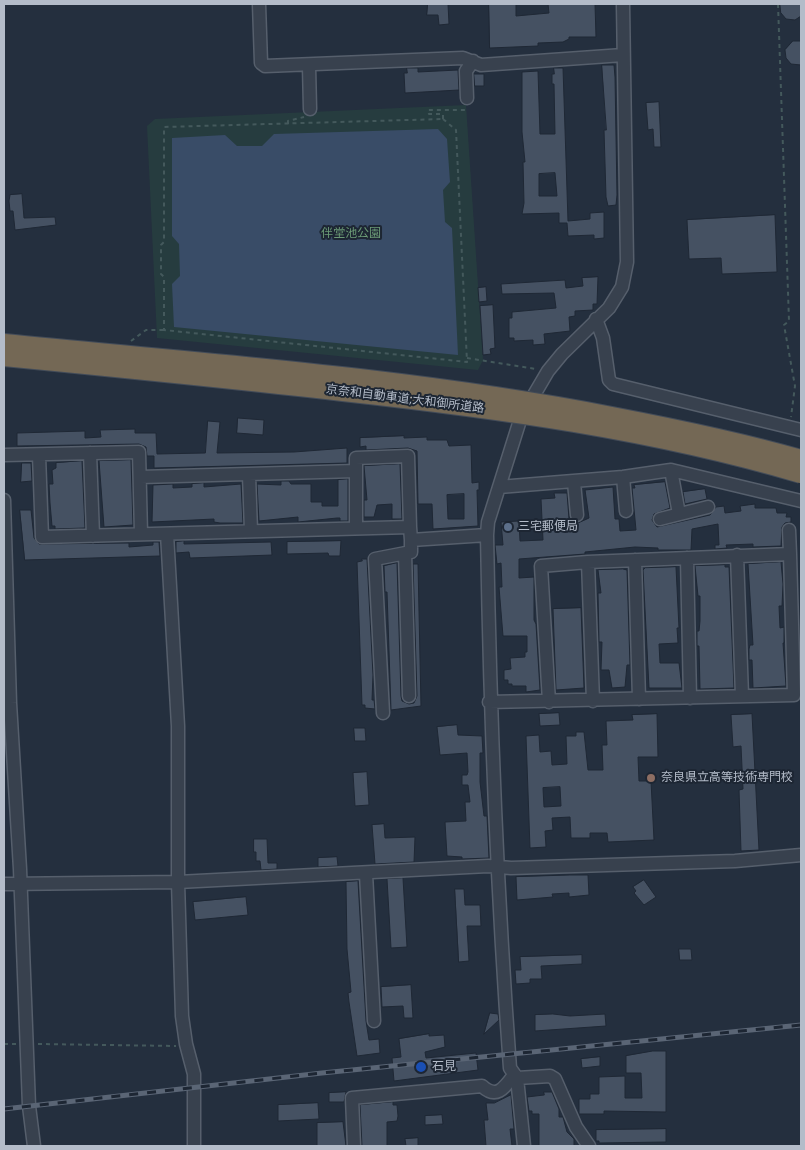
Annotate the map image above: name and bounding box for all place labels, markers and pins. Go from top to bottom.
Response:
place label: 三宅郵便局 [518,520,578,534]
marker: 三宅郵便局 [502,521,514,533]
place label: 奈良県立高等技術専門校 [661,771,793,785]
marker: 奈良県立高等技術専門校 [645,772,657,784]
marker: 石見 [414,1060,428,1074]
place label: 石見 [432,1060,456,1074]

